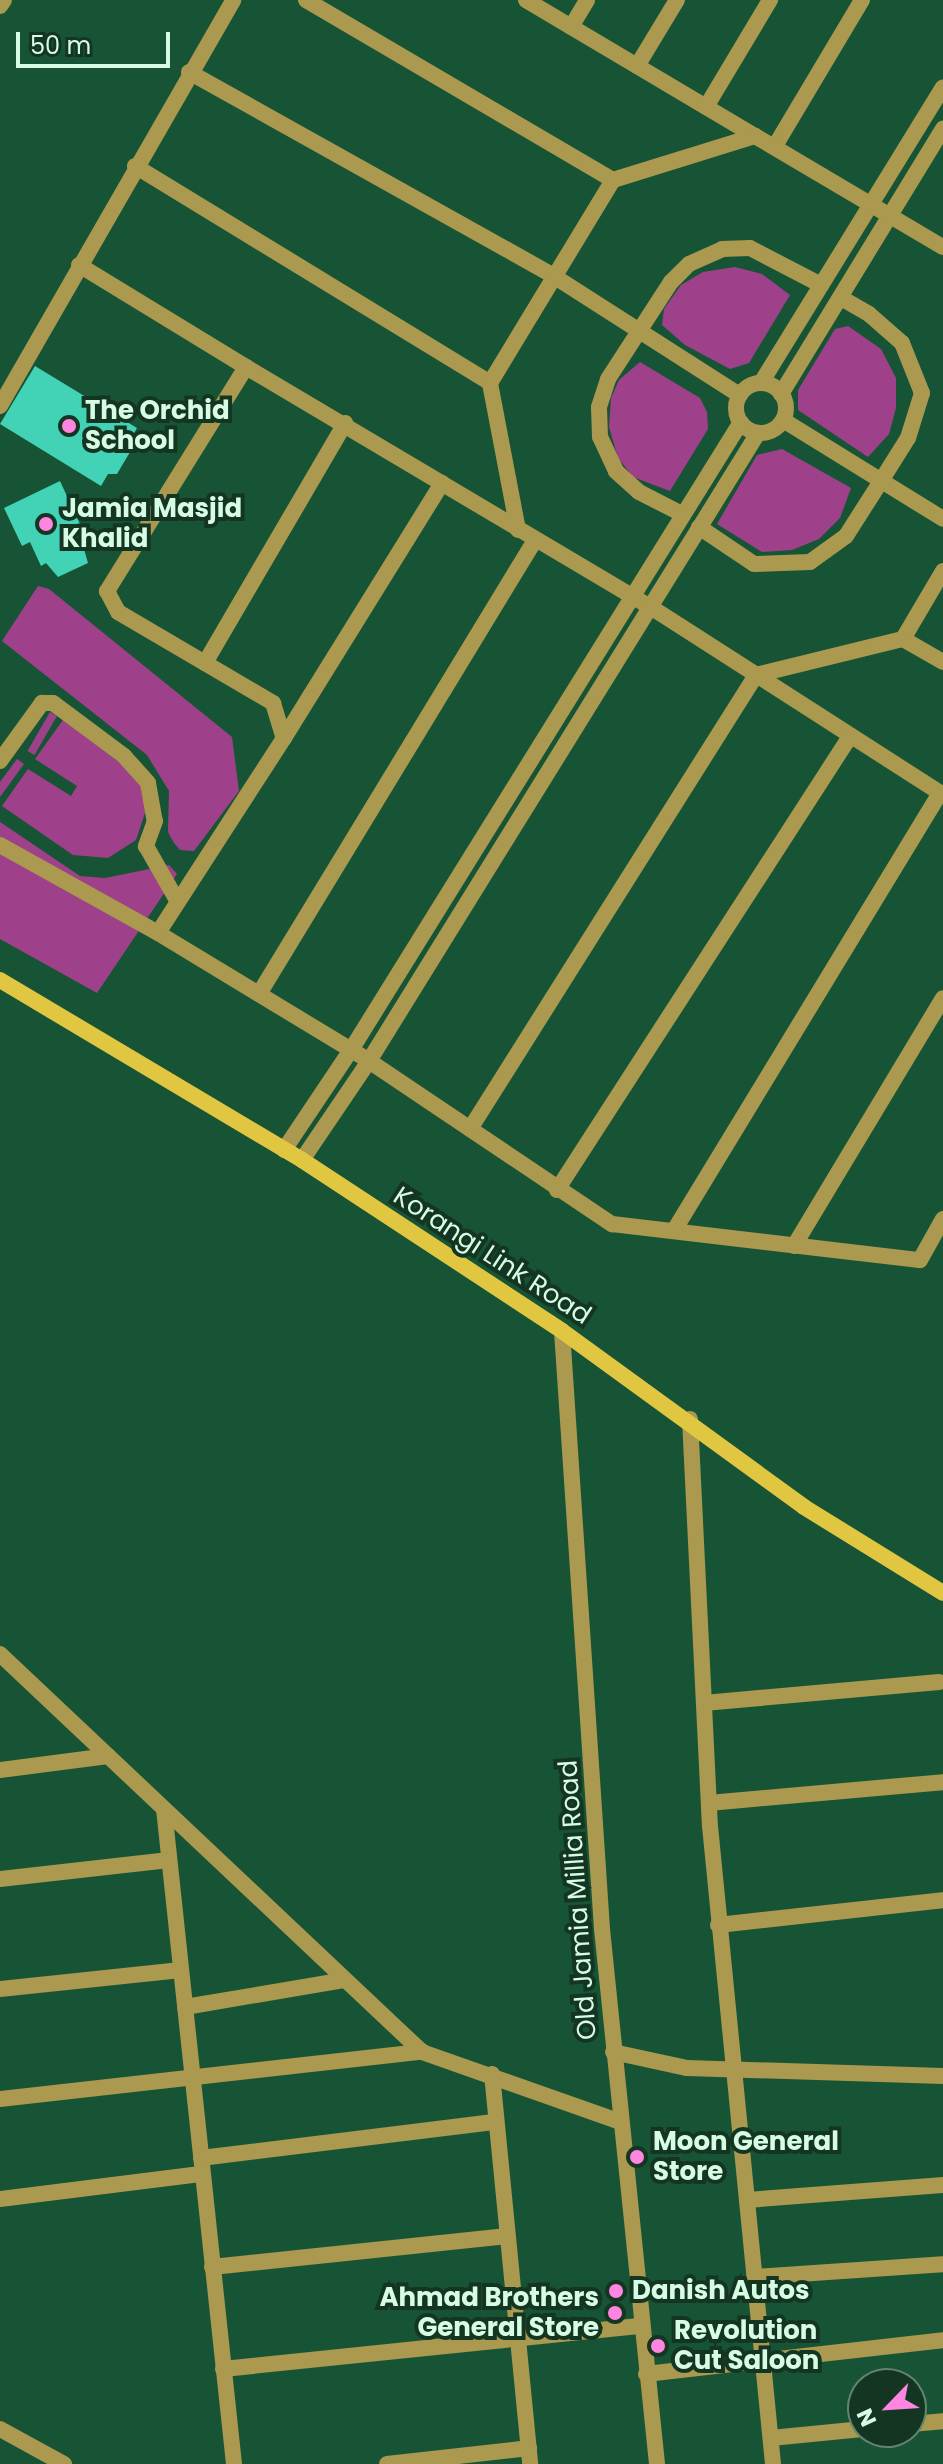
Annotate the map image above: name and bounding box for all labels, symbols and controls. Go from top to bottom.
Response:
scale bar [20,16,174,66]
text: 50 m [30,29,91,62]
place label: The Orchid School [85,395,230,456]
marker: The Orchid School [60,417,78,435]
place label: Jamia Masjid Khalid [62,493,242,554]
marker: Jamia Masjid Khalid [37,515,55,533]
street label: Korangi Link Road [387,1180,597,1332]
street label: Old Jamia Millia Road [553,1759,603,2041]
place label: Moon General Store [653,2126,839,2188]
marker: Moon General Store [628,2148,646,2166]
place label: Danish Autos [632,2275,810,2307]
place label: Ahmad Brothers General Store [379,2282,599,2344]
marker: Danish Autos [607,2282,625,2300]
marker: Ahmad Brothers General Store [606,2304,624,2322]
place label: Revolution Cut Saloon [674,2315,819,2376]
marker: Revolution Cut Saloon [649,2337,667,2355]
north arrow [847,2368,927,2448]
text: N [849,2403,884,2432]

